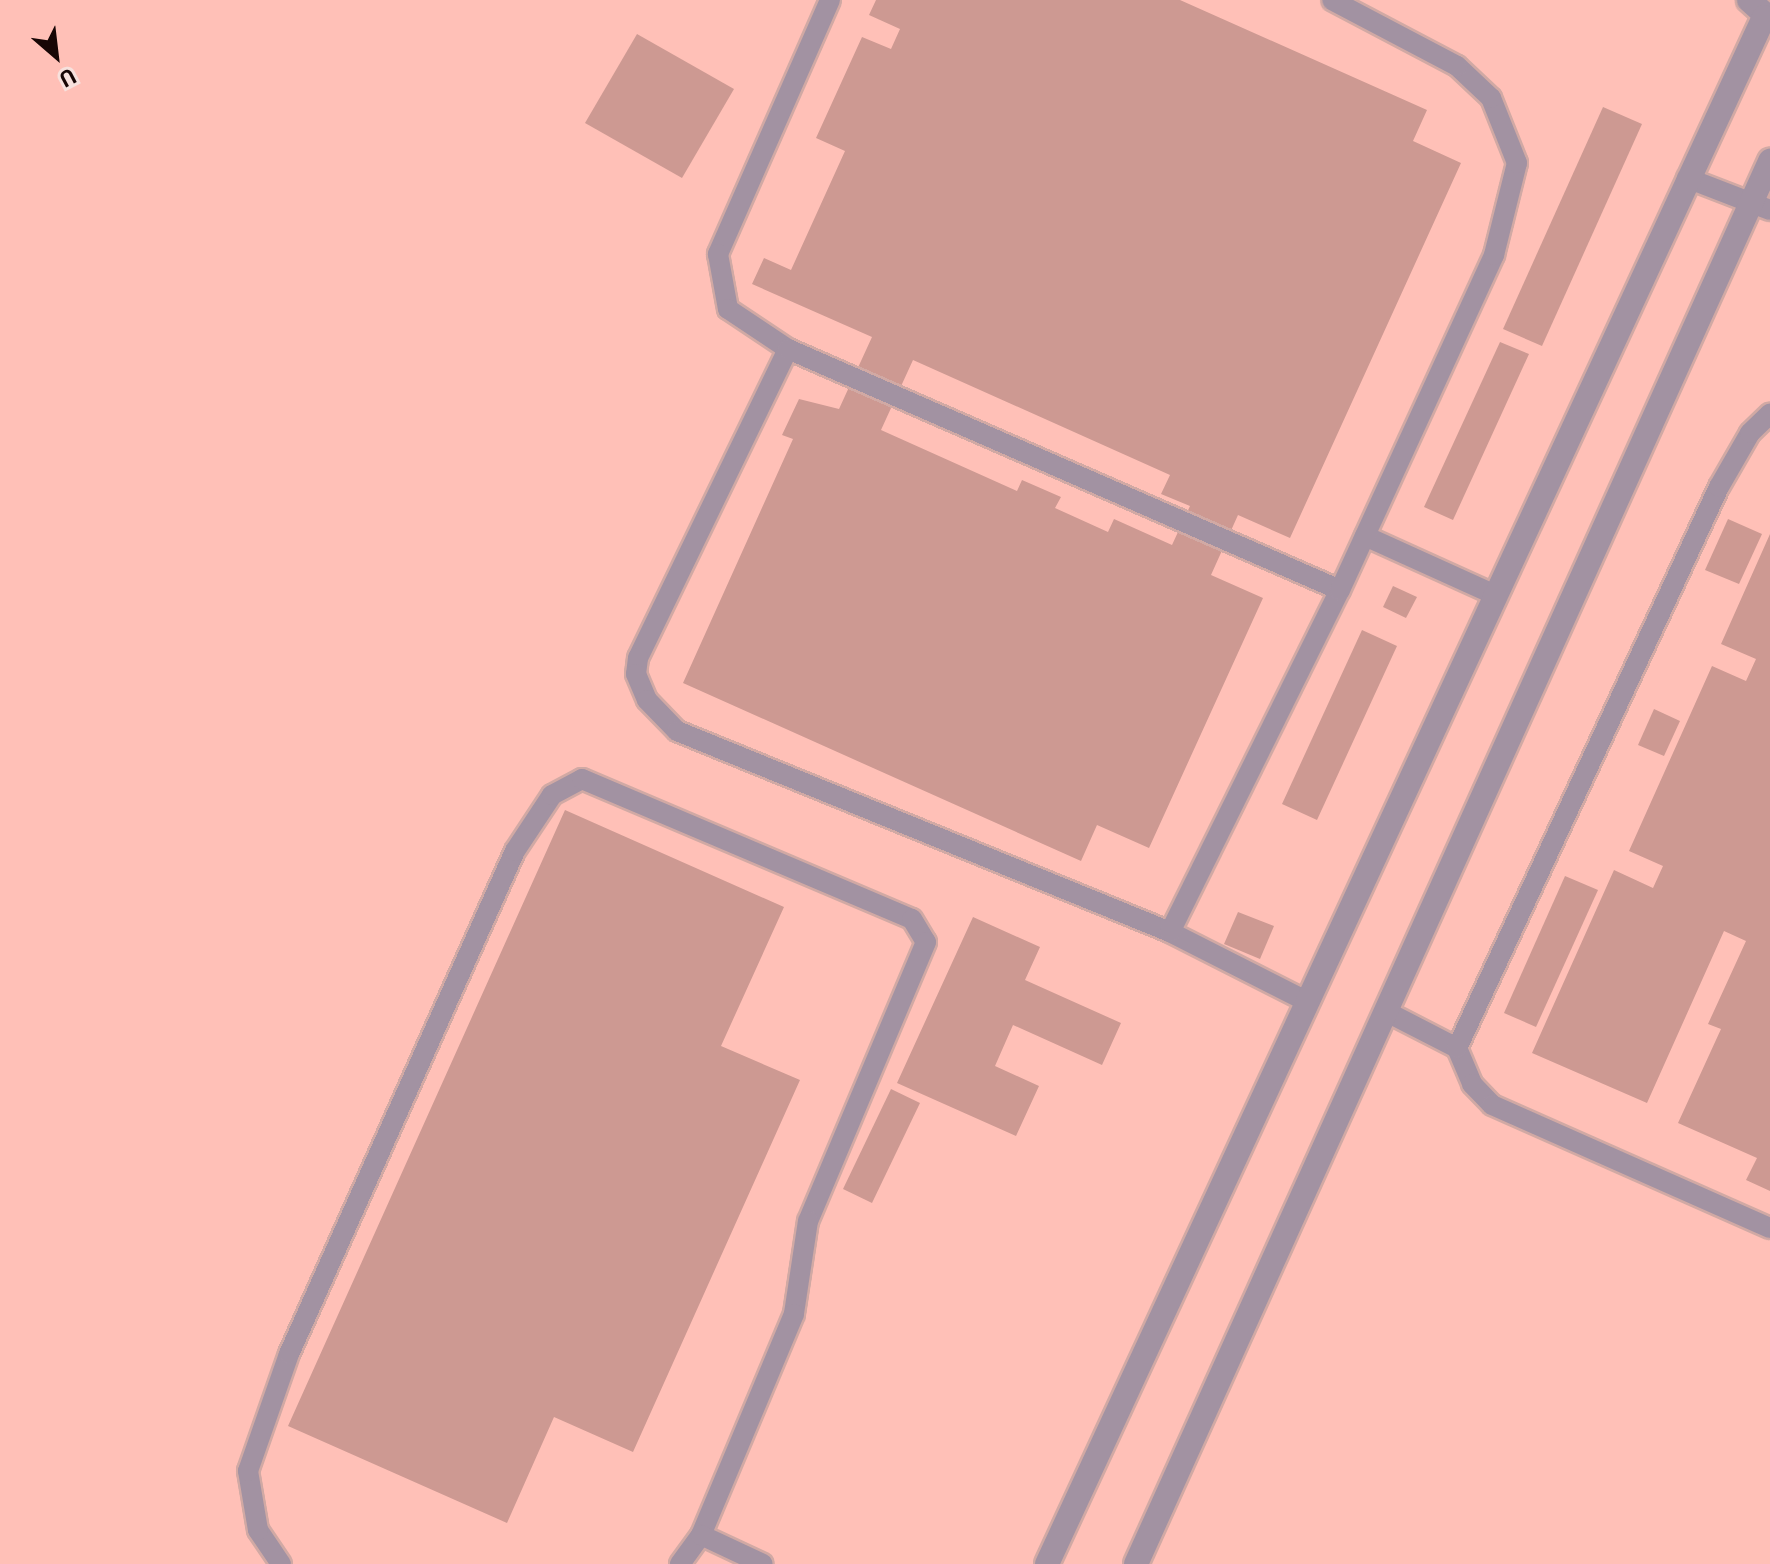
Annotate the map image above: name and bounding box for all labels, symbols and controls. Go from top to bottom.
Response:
north arrow [16,16,96,96]
text: U [55,63,80,92]

